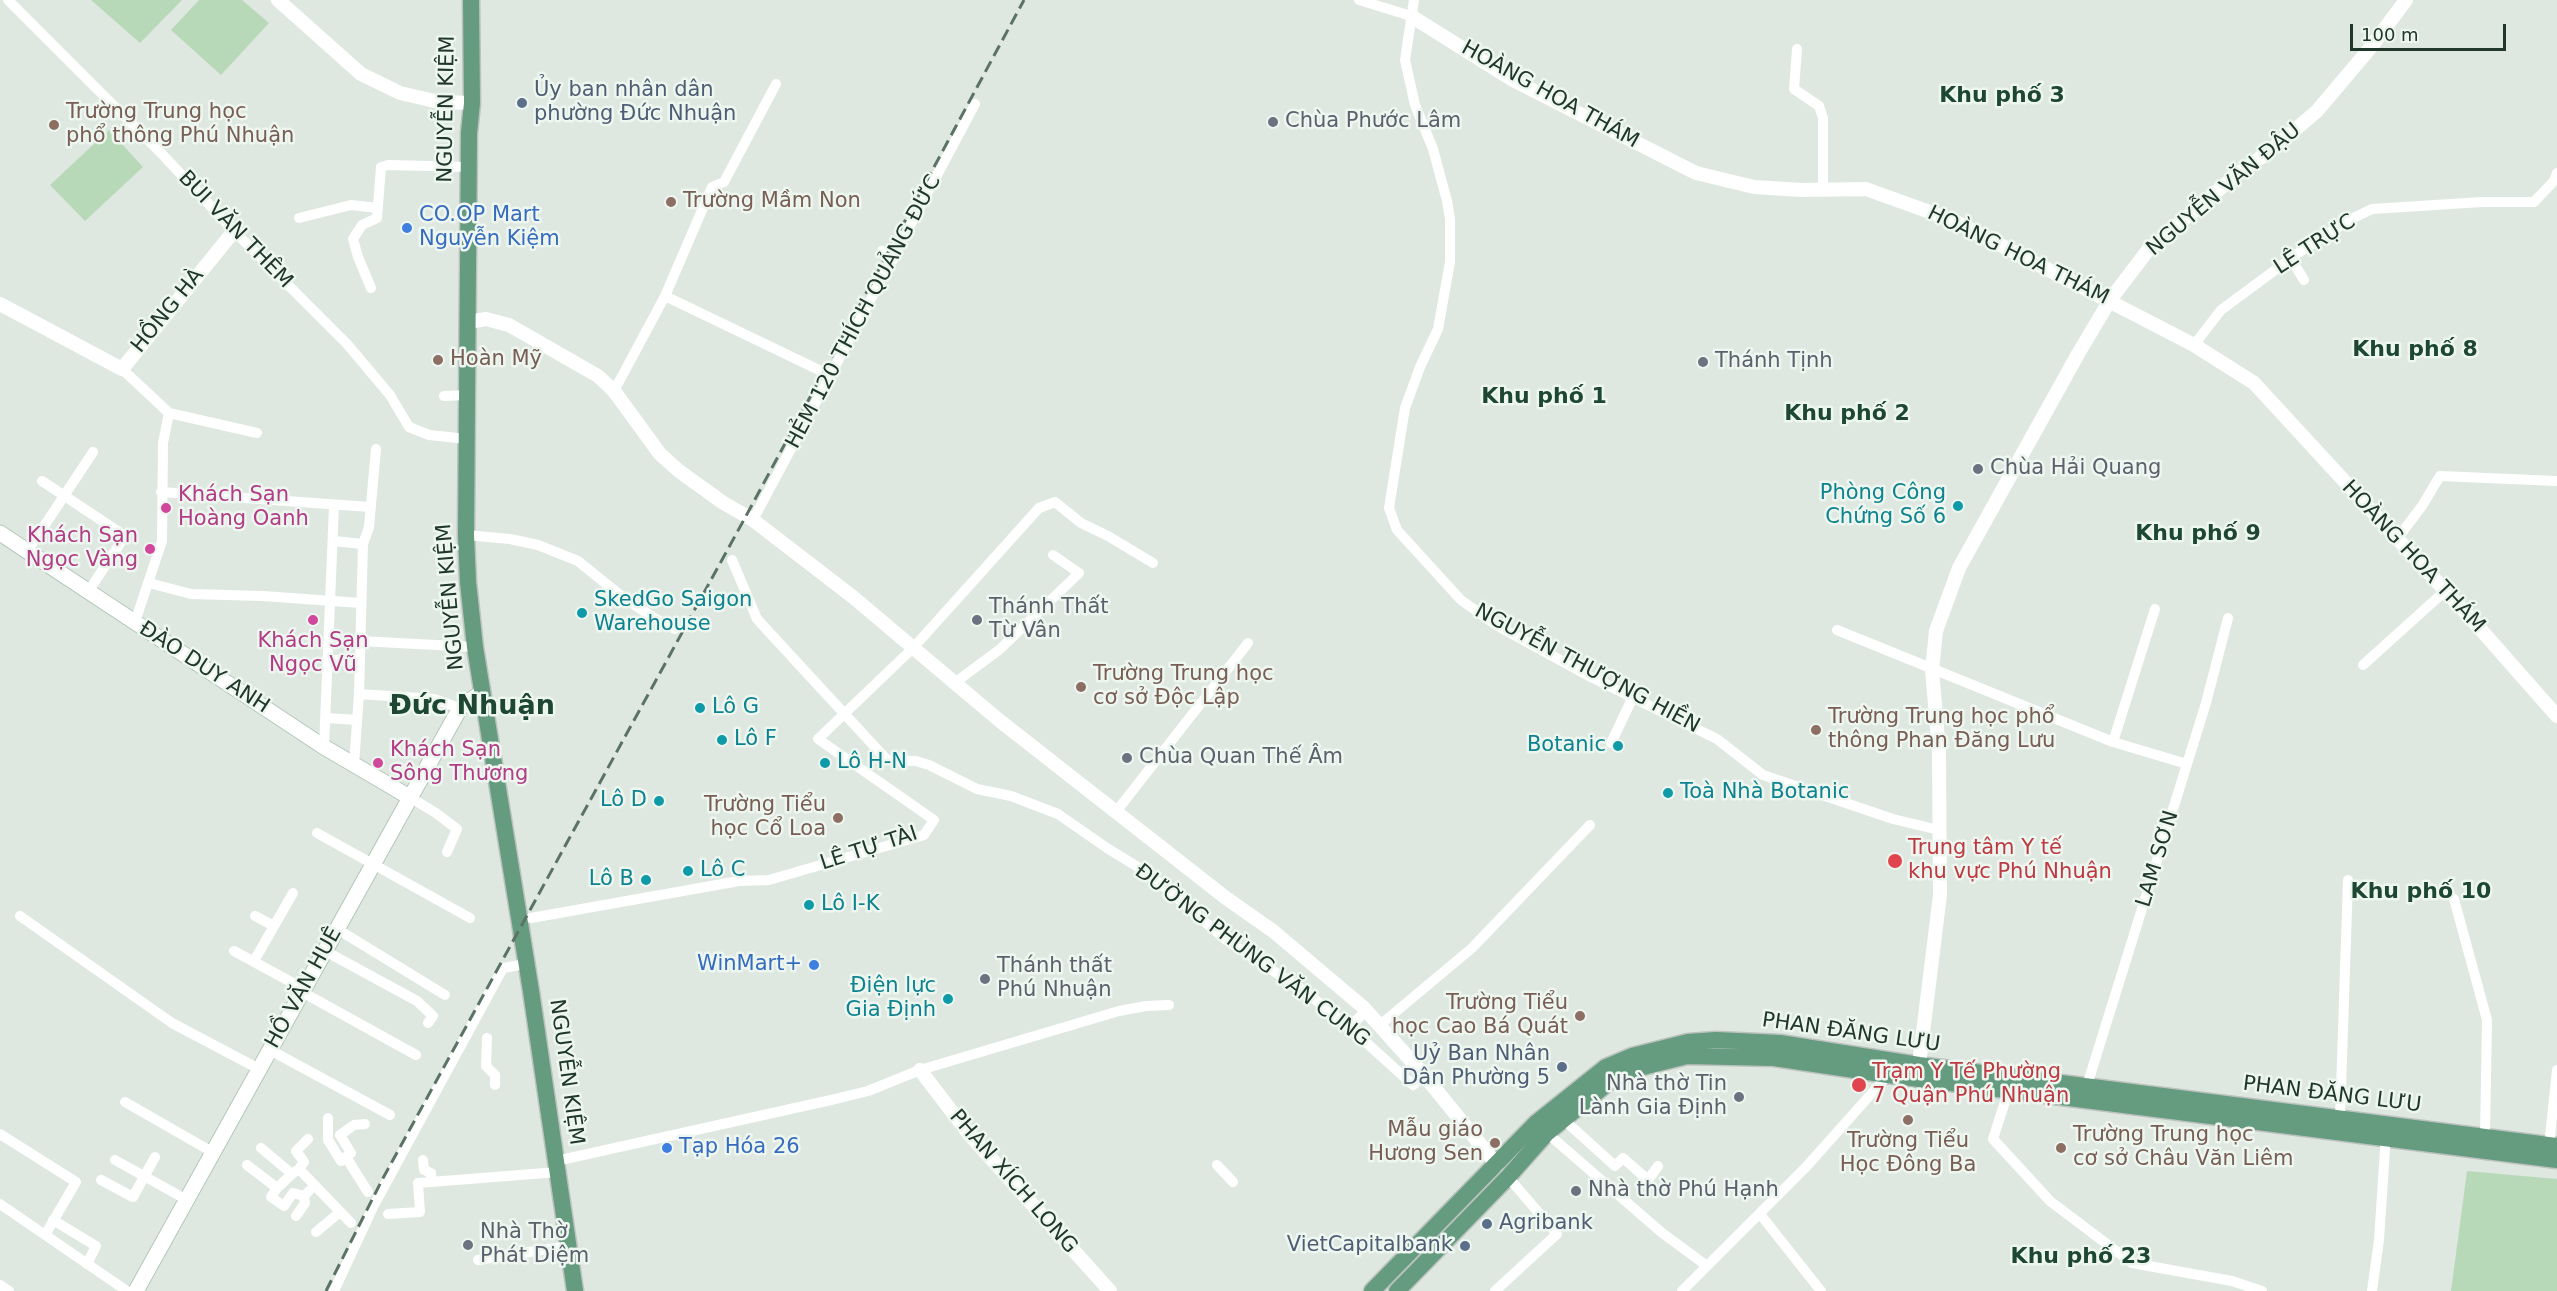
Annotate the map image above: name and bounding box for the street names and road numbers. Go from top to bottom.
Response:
street label: NGUYỄN KIỆM [433,35,461,183]
street label: HOÀNG HOA THÁM [1457,36,1643,154]
street label: NGUYỄN VĂN ĐẬU [2142,118,2306,262]
street label: BÙI VĂN THÊM [173,166,297,294]
street label: HẺM 120 THÍCH QUẢNG ĐỨC [781,171,947,453]
street label: HOÀNG HOA THÁM [1923,201,2113,311]
street label: LÊ TRỰC [2270,209,2360,281]
street label: HỒNG HÀ [126,264,210,358]
street label: HOÀNG HOA THÁM [2336,476,2490,638]
street label: NGUYỄN KIỆM [432,523,470,671]
street label: NGUYỄN THƯỢNG HIỀN [1470,599,1704,739]
street label: ĐÀO DUY ANH [134,617,274,719]
street label: LAM SƠN [2131,808,2185,910]
street label: LÊ TỰ TÀI [817,821,921,877]
street label: ĐƯỜNG PHÙNG VĂN CUNG [1130,859,1374,1053]
street label: HỒ VĂN HUÊ [260,923,348,1053]
street label: NGUYỄN KIỆM [543,997,589,1147]
street label: PHAN ĐĂNG LƯU [1760,1008,1942,1058]
street label: PHAN ĐĂNG LƯU [2241,1072,2423,1118]
street label: PHAN XÍCH LONG [944,1105,1082,1259]

